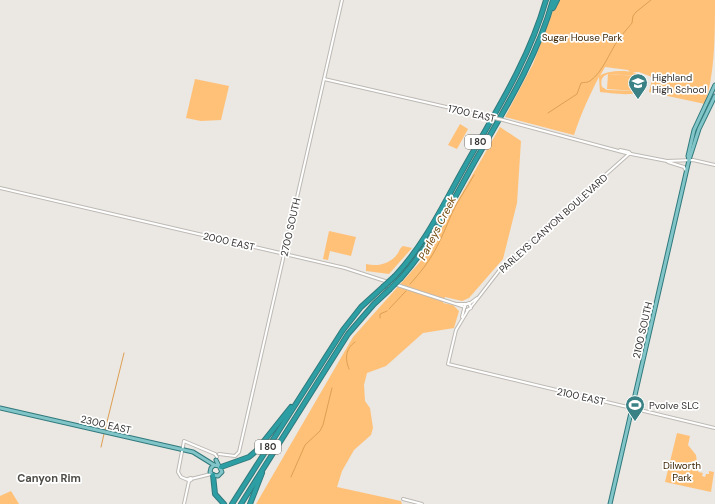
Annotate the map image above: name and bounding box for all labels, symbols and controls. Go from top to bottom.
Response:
park label: Sugar House Park [542,31,622,44]
place label: Highland High School [652,71,707,96]
school or university icon: Highland High School [627,72,649,100]
street label: 1700 EAST [447,102,497,125]
road number: I 80 [465,135,491,149]
street label: PARLEYS CANYON BOULEVARD [496,171,610,276]
water label: Parleys Creek [415,193,459,262]
street label: 2700 SOUTH [277,196,304,258]
street label: 2000 EAST [202,229,256,254]
street label: 2100 SOUTH [630,300,655,360]
street label: 2100 EAST [556,385,606,408]
sports icon: Pvolve SLC [624,394,646,422]
place label: Pvolve SLC [649,399,699,412]
street label: 2300 EAST [79,412,133,437]
road number: I 80 [255,440,281,454]
park label: Dilworth Park [663,459,701,484]
district label: Canyon Rim [17,471,81,485]

